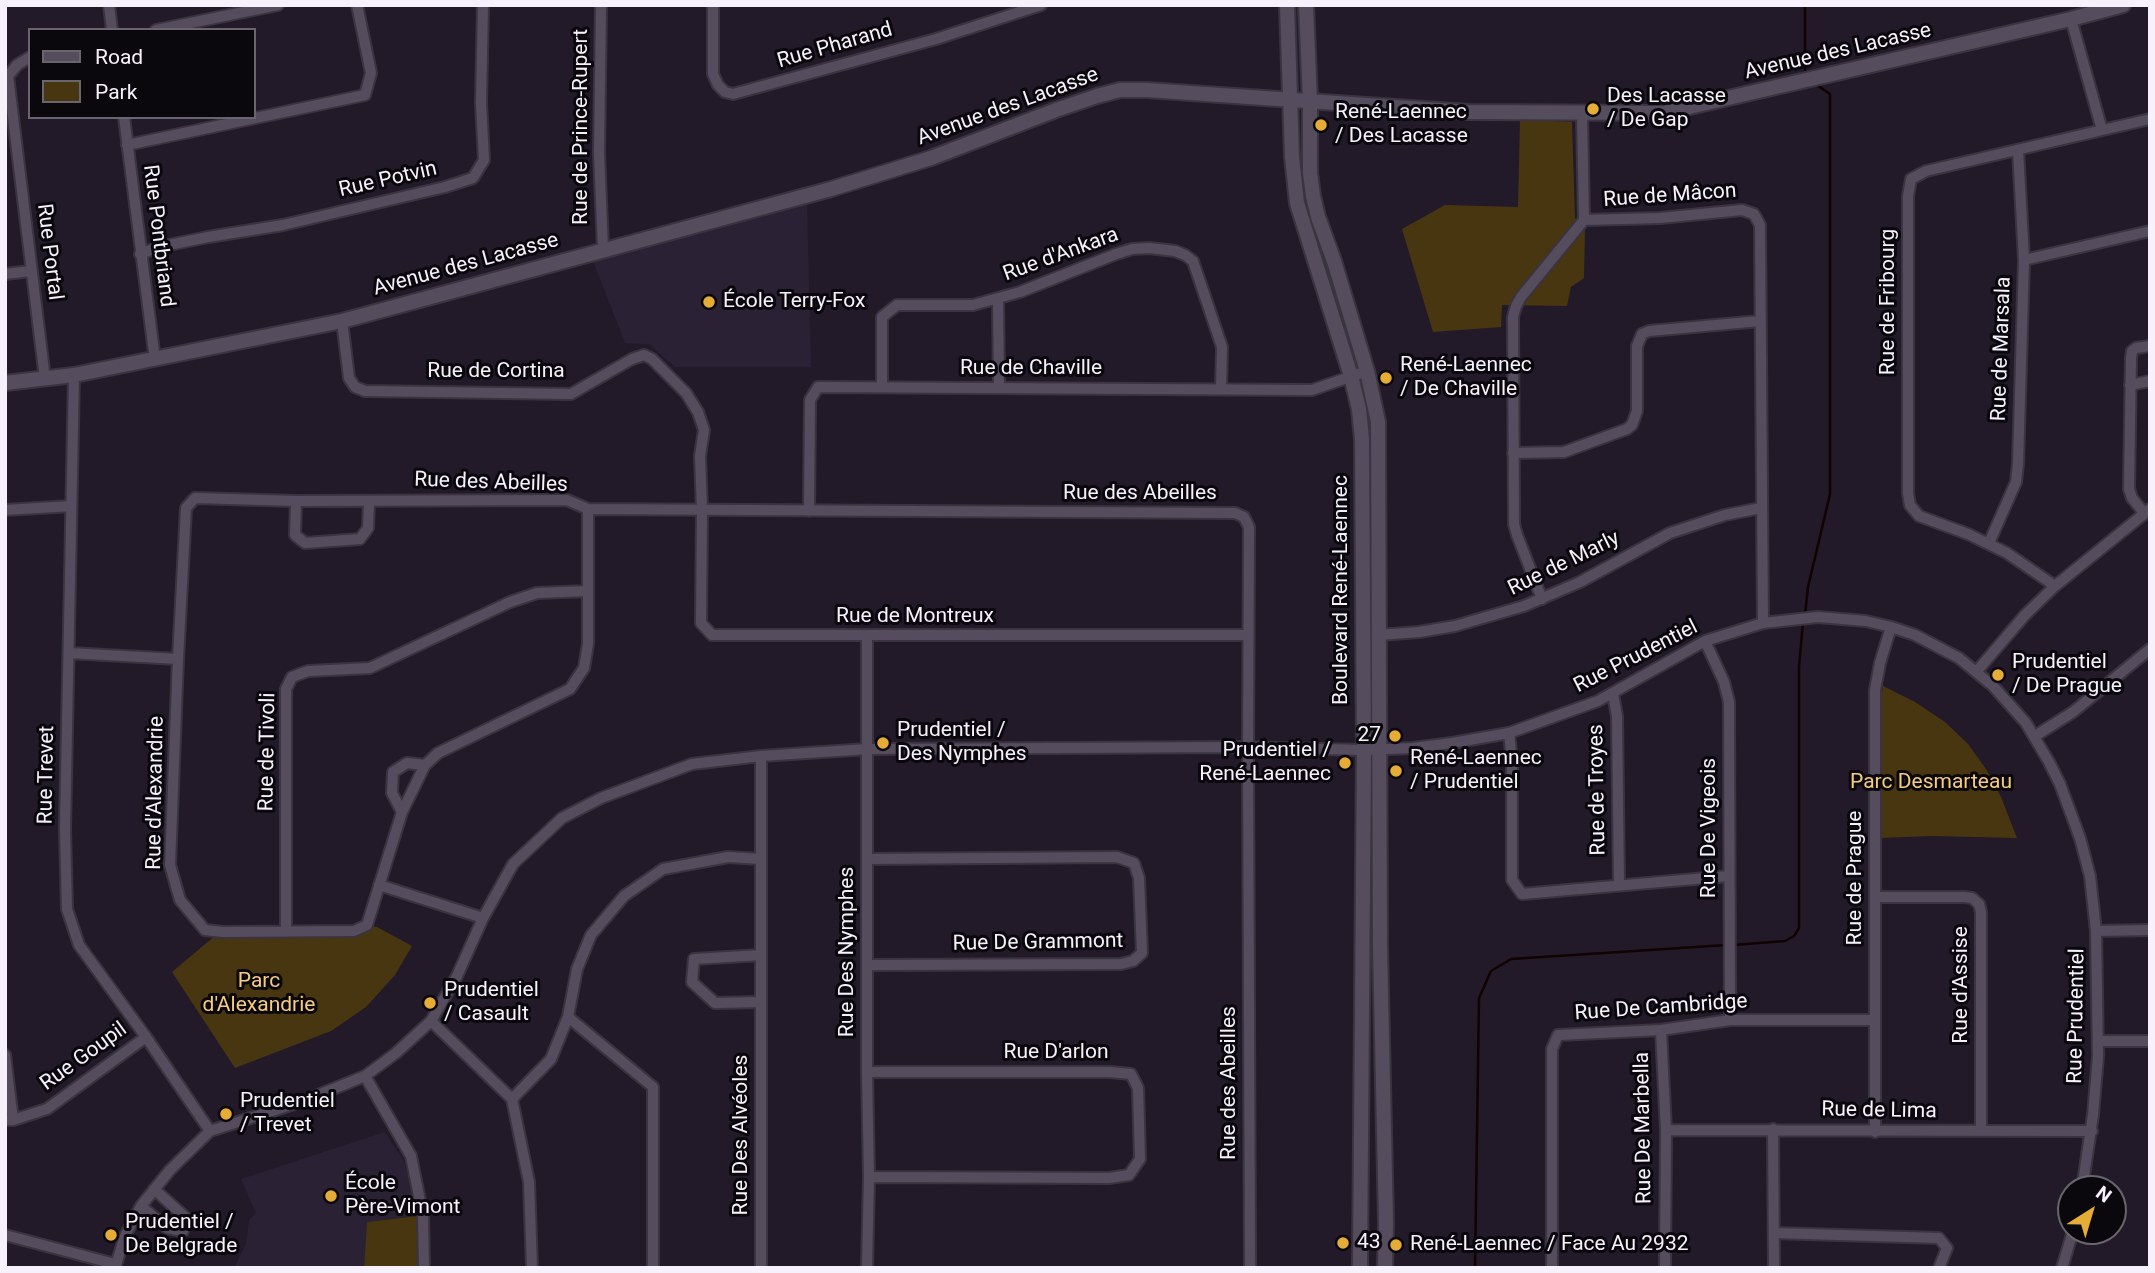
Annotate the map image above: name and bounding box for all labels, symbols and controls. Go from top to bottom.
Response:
street label: Rue Pharand [774,18,896,74]
street label: Avenue des Lacasse [1742,18,1934,86]
legend [28,28,256,119]
street label: Rue de Prince-Rupert [569,29,595,225]
text: Road [95,45,143,69]
street label: Avenue des Lacasse [914,63,1102,151]
text: Park [95,80,137,104]
place label: Des Lacasse / De Gap [1607,84,1726,134]
place label: René-Laennec / Des Lacasse [1335,100,1468,150]
marker: Des Lacasse / De Gap [1585,101,1601,117]
marker: René-Laennec / Des Lacasse [1313,117,1329,133]
street label: Rue Potvin [337,157,439,203]
street label: Rue Pontbriand [137,163,179,309]
street label: Rue de Mâcon [1603,179,1737,213]
street label: Rue Portal [31,202,67,302]
street label: Rue d'Ankara [1000,223,1122,287]
street label: Avenue des Lacasse [371,228,561,302]
street label: Rue de Fribourg [1876,229,1902,375]
street label: Rue de Marsala [1987,276,2017,422]
place label: École Terry-Fox [723,289,866,315]
marker: École Terry-Fox [701,294,717,310]
place label: René-Laennec / De Chaville [1400,353,1532,403]
street label: Rue de Chaville [960,356,1102,382]
street label: Rue de Cortina [427,359,565,385]
marker: René-Laennec / De Chaville [1378,370,1394,386]
street label: Rue des Abeilles [414,468,568,498]
street label: Boulevard René-Laennec [1329,475,1355,705]
street label: Rue des Abeilles [1063,481,1217,507]
street label: Rue de Marly [1504,526,1624,602]
street label: Rue de Montreux [836,604,994,630]
street label: Rue Prudentiel [1570,615,1702,699]
place label: Prudentiel / De Prague [2012,650,2122,700]
marker: Prudentiel / De Prague [1990,667,2006,683]
street label: Rue de Tivoli [254,692,282,812]
street label: Rue d'Alexandrie [142,716,170,870]
place label: Prudentiel / Des Nymphes [897,718,1027,768]
place label: 27 [1357,723,1381,749]
street label: Rue de Troyes [1584,724,1612,856]
street label: Rue Trevet [34,725,60,825]
marker: 27 [1387,728,1403,744]
marker: Prudentiel / Des Nymphes [875,735,891,751]
place label: Prudentiel / René-Laennec [1199,738,1331,788]
place label: René-Laennec / Prudentiel [1410,746,1542,796]
marker: Prudentiel / René-Laennec [1337,755,1353,771]
street label: Rue De Vigeois [1697,758,1723,898]
marker: René-Laennec / Prudentiel [1388,763,1404,779]
park label: Parc Desmarteau [1850,770,2012,796]
street label: Rue de Prague [1843,811,1869,945]
street label: Rue Des Nymphes [835,867,861,1037]
street label: Rue d'Assise [1949,926,1975,1044]
street label: Rue De Grammont [952,929,1124,957]
street label: Rue Prudentiel [2063,948,2091,1084]
park label: Parc d'Alexandrie [203,969,315,1019]
place label: Prudentiel / Casault [444,978,539,1028]
street label: Rue De Cambridge [1574,989,1748,1027]
marker: Prudentiel / Casault [422,995,438,1011]
street label: Rue des Abeilles [1217,1006,1243,1160]
street label: Rue Goupil [36,1017,132,1097]
street label: Rue D'arlon [1003,1040,1109,1066]
street label: Rue De Marbella [1630,1052,1658,1204]
street label: Rue Des Alvéoles [729,1055,755,1215]
place label: Prudentiel / Trevet [240,1089,335,1139]
street label: Rue de Lima [1821,1097,1937,1125]
marker: Prudentiel / Trevet [218,1106,234,1122]
place label: École Père-Vimont [345,1171,460,1221]
north arrow [2057,1175,2127,1245]
text: N [2091,1181,2116,1208]
marker: École Père-Vimont [323,1188,339,1204]
place label: Prudentiel / De Belgrade [125,1210,237,1260]
marker: Prudentiel / De Belgrade [103,1227,119,1243]
place label: 43 [1357,1230,1381,1256]
place label: René-Laennec / Face Au 2932 [1410,1232,1688,1258]
marker: 43 [1335,1235,1351,1251]
marker: René-Laennec / Face Au 2932 [1388,1237,1404,1253]

